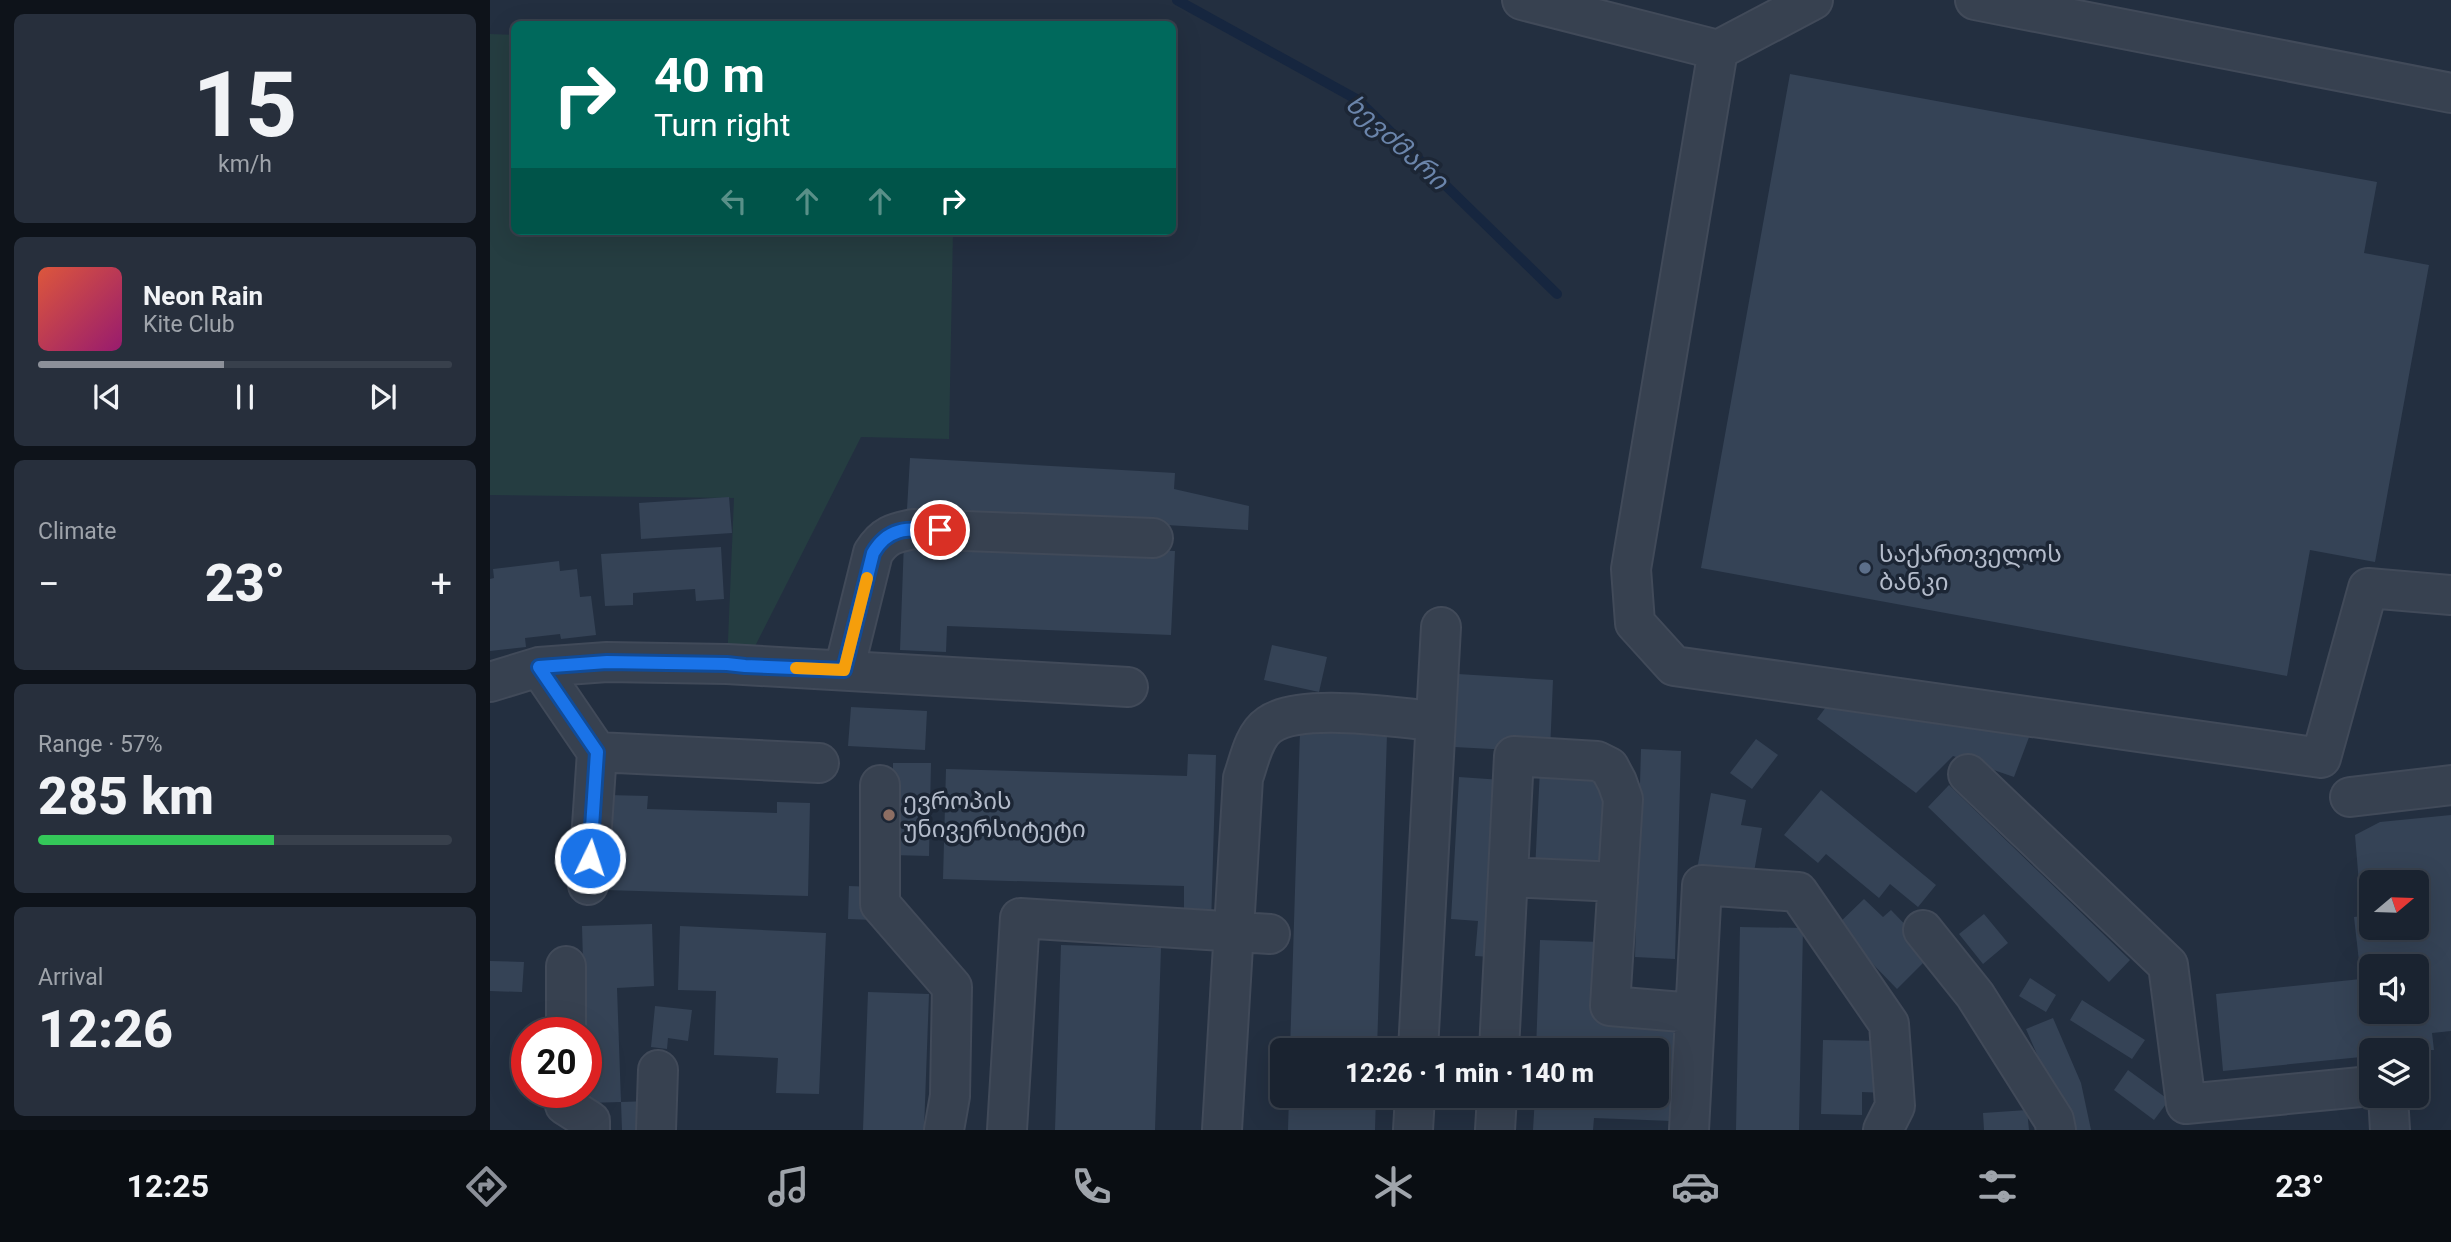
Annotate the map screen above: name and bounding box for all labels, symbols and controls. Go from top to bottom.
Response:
text: 40 m [654,47,765,104]
icon: right [539,49,630,140]
text: 15 [193,52,297,158]
water label: ხევძმარი [1339,88,1455,197]
text: Turn right [654,106,790,144]
text: km/h [218,151,272,178]
icon: left [715,182,753,220]
icon: ahead [788,182,826,220]
icon: ahead [861,182,899,220]
icon: right [934,182,972,220]
text: Neon Rain [143,281,263,311]
text: Kite Club [143,311,235,338]
icon: previous [88,378,126,416]
icon: pause [226,378,264,416]
icon: next [364,378,402,416]
pin [910,500,970,560]
icon: arrive [921,511,959,549]
text: Climate [38,518,117,545]
place label: საქართველოს ბანკი [1879,540,2062,596]
text: 23° [205,553,285,614]
marker: საქართველოს ბანკი [1857,560,1873,576]
text: − [38,562,60,606]
text: + [430,562,452,606]
text: Range · 57% [38,731,163,758]
text: 285 km [38,766,214,827]
place label: ევროპის უნივერსიტეტი [903,787,1086,843]
marker: ევროპის უნივერსიტეტი [881,807,897,823]
position arrow [553,821,627,895]
north arrow [2359,870,2429,940]
map controls [2359,870,2429,1108]
button: sound [2359,954,2429,1024]
text: Arrival [38,964,103,991]
text: 12:26 [38,999,173,1060]
speed limit sign: 20 [511,1017,602,1108]
button: layers [2359,1038,2429,1108]
text: 12:26 · 1 min · 140 m [1345,1058,1594,1088]
icon: directions [462,1162,511,1211]
icon: music [764,1162,813,1211]
icon: phone [1067,1162,1116,1211]
icon: climate [1369,1162,1418,1211]
icon: car [1671,1162,1720,1211]
icon: filters [1973,1162,2022,1211]
text: 12:25 [127,1167,209,1205]
text: 23° [2275,1167,2324,1205]

